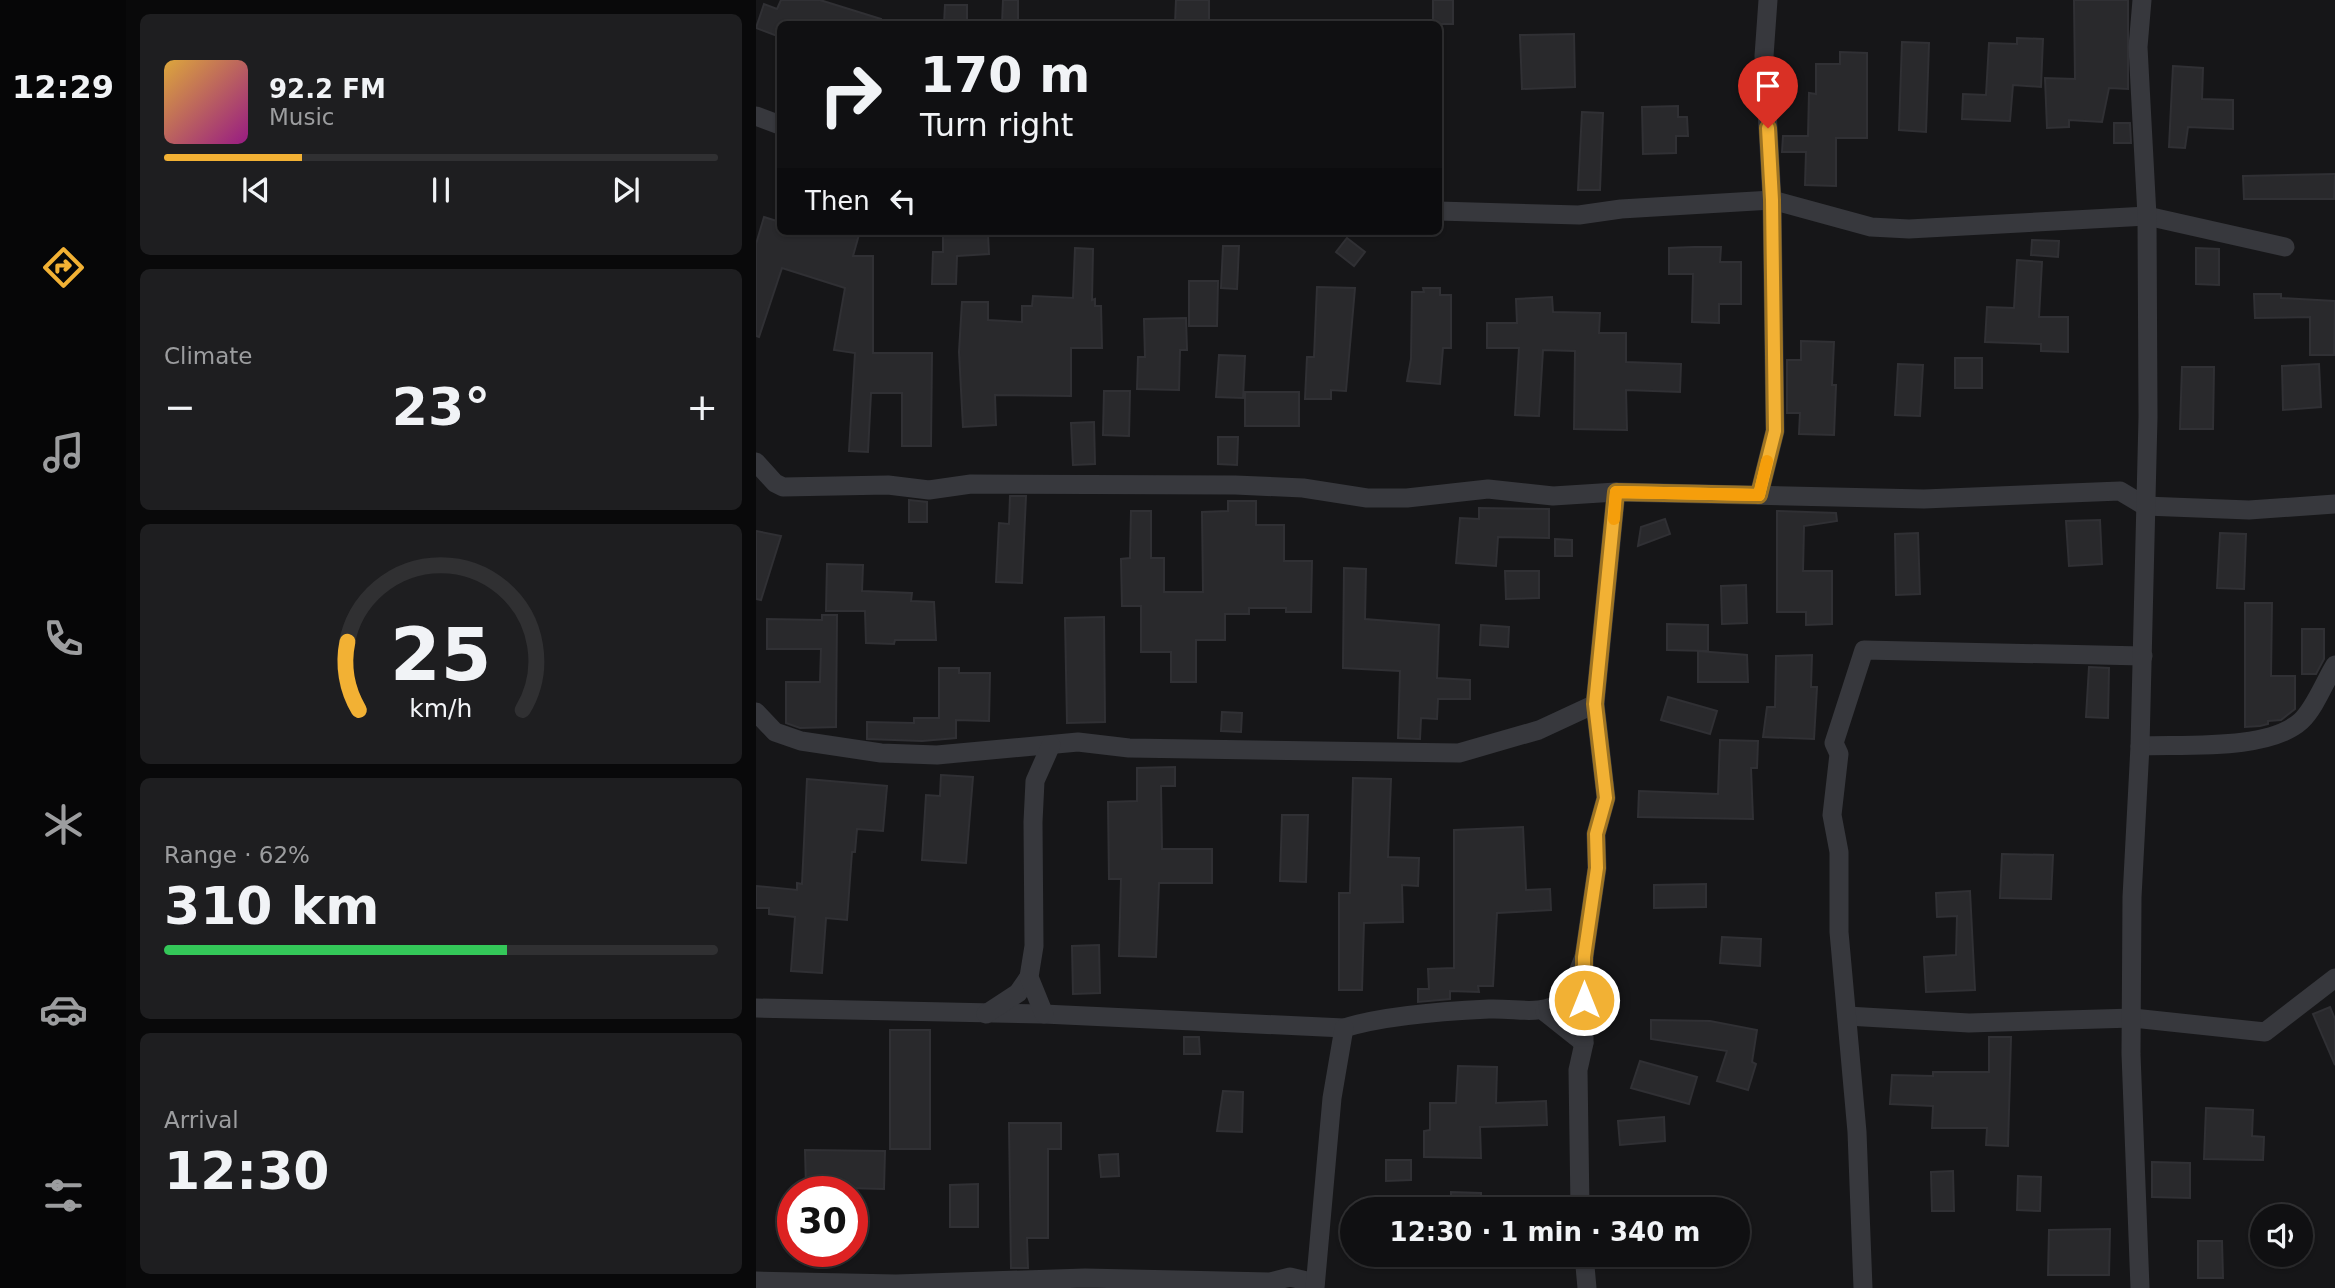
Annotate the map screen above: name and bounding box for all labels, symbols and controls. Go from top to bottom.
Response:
text: 170 m [920,47,1090,104]
icon: right [805,49,896,140]
pin [1738,56,1798,128]
icon: arrive [1749,67,1787,105]
text: 12:29 [12,68,114,106]
text: 92.2 FM [269,74,386,104]
text: Music [269,104,334,130]
text: Turn right [920,106,1073,144]
icon: previous [237,171,275,209]
icon: pause [422,171,460,209]
icon: next [607,171,645,209]
icon: left [884,182,922,220]
text: Then [805,186,870,216]
icon: directions [39,243,88,292]
text: Climate [164,343,253,369]
text: 23° [392,377,490,437]
text: − [164,385,196,429]
text: + [686,385,718,429]
icon: music [39,428,88,477]
text: 25 [390,612,492,697]
icon: phone [39,614,88,663]
text: km/h [409,694,473,723]
icon: climate [39,800,88,849]
text: Range · 62% [164,842,310,868]
text: 310 km [164,876,379,936]
position arrow [1547,963,1621,1037]
icon: car [39,985,88,1034]
text: Arrival [164,1107,239,1133]
text: 12:30 [164,1141,330,1201]
icon: filters [39,1171,88,1220]
speed limit sign: 30 [777,1176,868,1267]
map controls [2250,1204,2313,1267]
button: sound [2250,1204,2313,1267]
text: 12:30 · 1 min · 340 m [1390,1217,1700,1247]

